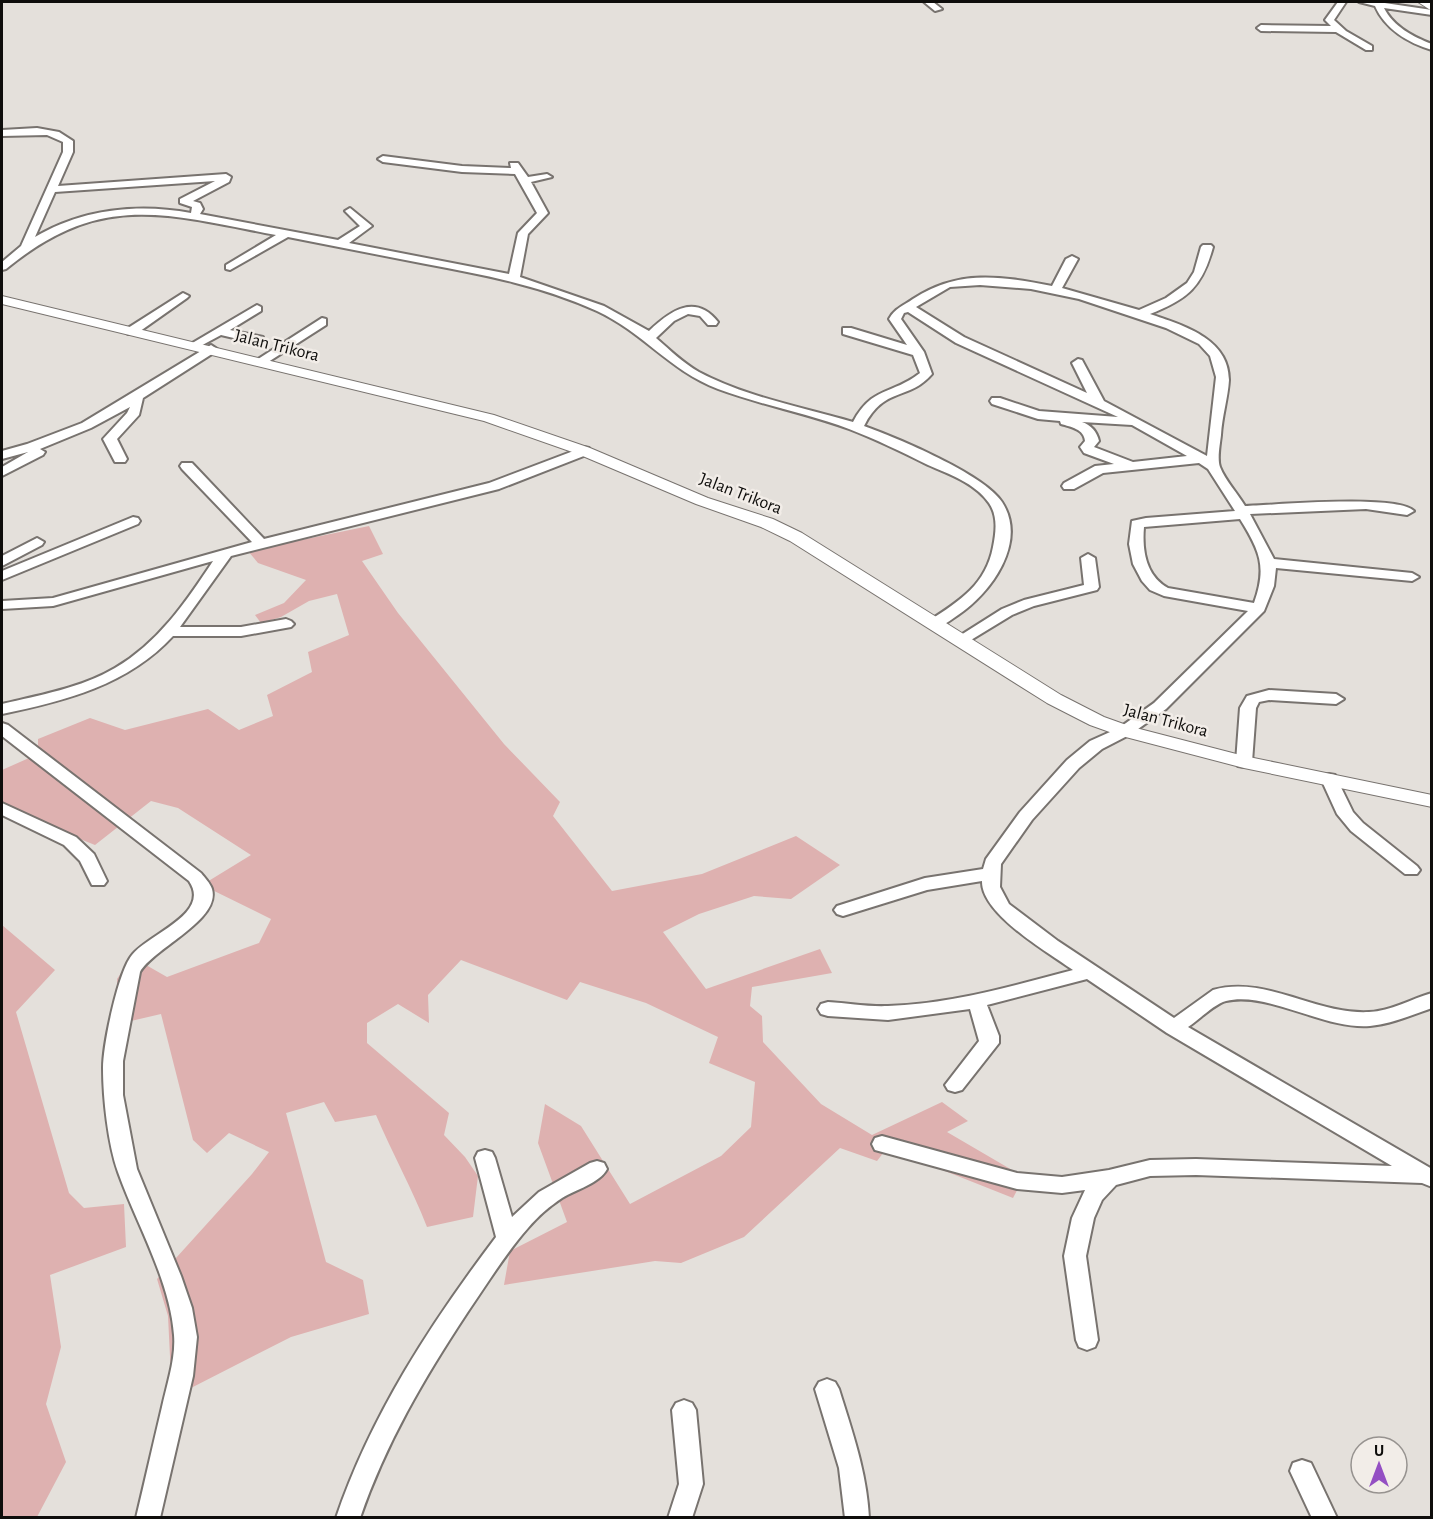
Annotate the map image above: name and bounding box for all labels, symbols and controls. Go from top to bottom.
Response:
street label: Jalan Trikora [232,327,321,365]
street label: Jalan Trikora [697,470,784,518]
street label: Jalan Trikora [1122,701,1210,741]
north arrow [1349,1435,1409,1495]
text: U [1374,1443,1384,1459]

